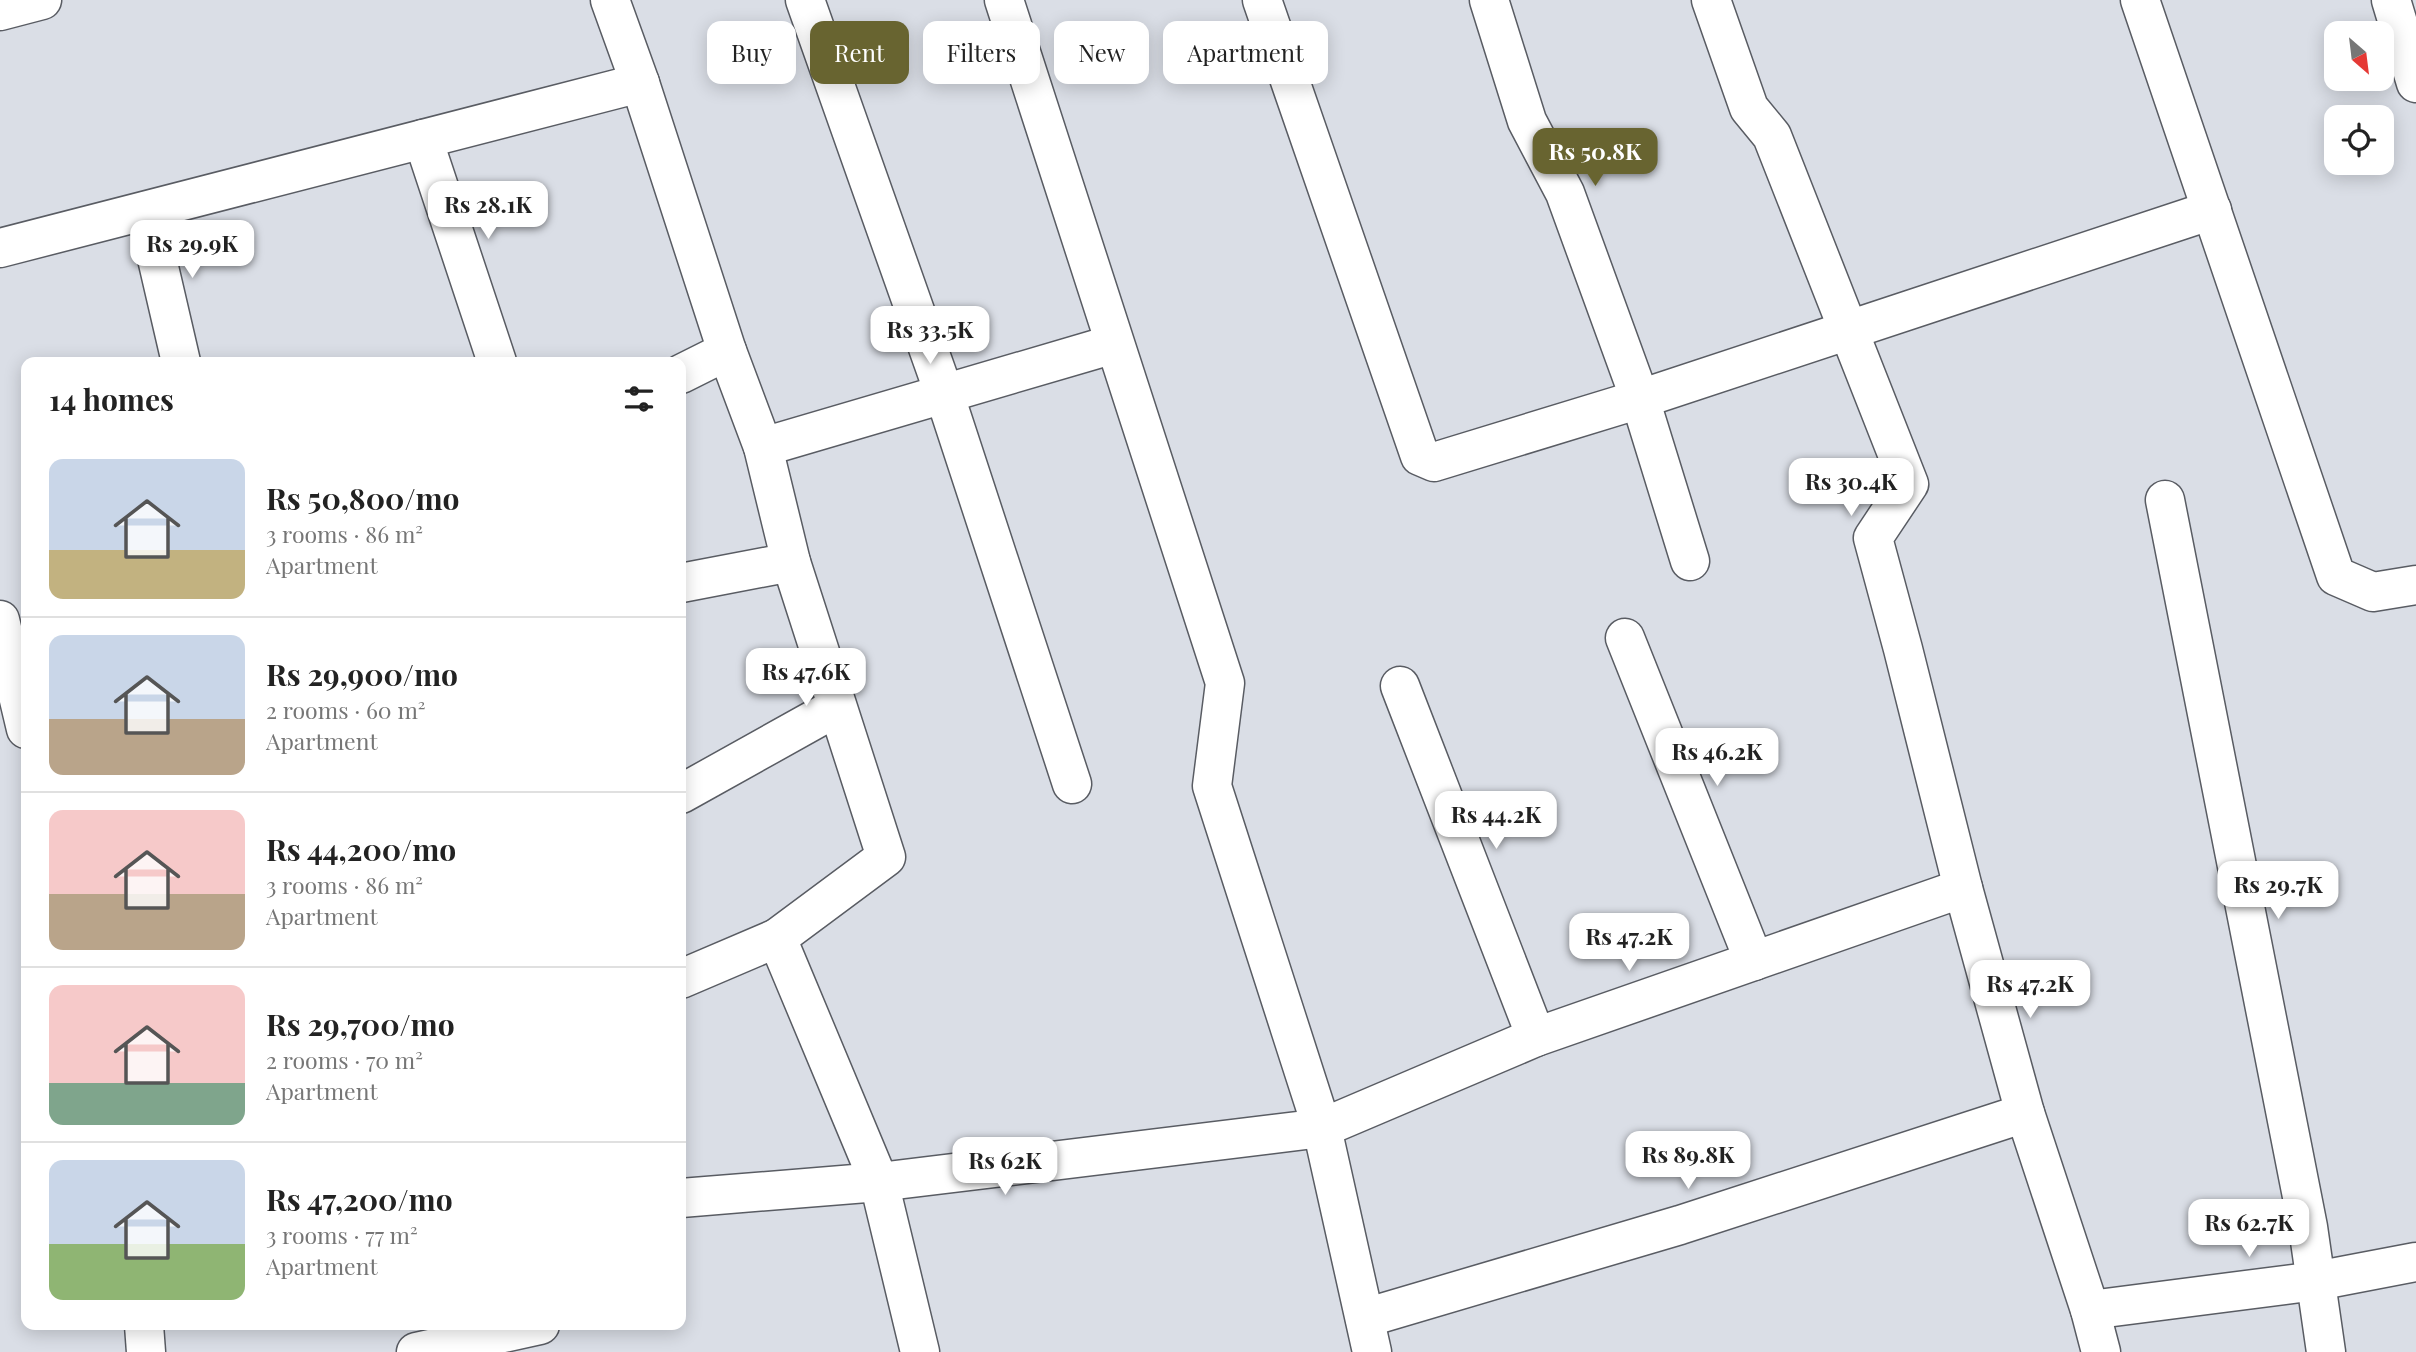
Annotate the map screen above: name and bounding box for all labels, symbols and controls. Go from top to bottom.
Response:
chip: Buy [707,21,796,84]
chip: Rent [810,21,909,84]
chip: Filters [923,21,1040,84]
chip: New [1054,21,1149,84]
chip: Apartment [1163,21,1328,84]
north arrow [2324,21,2394,91]
map controls [2324,21,2394,175]
button: locate [2324,105,2394,175]
pin: Rs 50.8K [1523,128,1667,188]
text: Rs 50.8K [1549,135,1641,166]
pin: Rs 28.1K [416,182,560,241]
text: Rs 28.1K [444,188,532,219]
pin: Rs 29.9K [120,220,264,280]
text: Rs 29.9K [146,227,238,258]
pin: Rs 33.5K [858,306,1002,366]
text: Rs 33.5K [886,313,974,344]
text: 14 homes [49,379,174,419]
icon: filters [620,380,658,418]
pin: Rs 30.4K [1779,458,1923,518]
text: Rs 30.4K [1805,465,1897,496]
text: Rs 50,800/mo [266,478,460,518]
icon: home [105,487,189,571]
text: 3 rooms · 86 m² [266,518,423,549]
text: Apartment [266,549,378,580]
pin: Rs 47.6K [734,648,878,708]
text: Rs 29,900/mo [266,654,458,694]
text: Rs 47.6K [762,655,850,686]
icon: home [105,663,189,747]
text: 2 rooms · 60 m² [266,694,426,725]
text: Apartment [266,725,378,756]
pin: Rs 46.2K [1645,728,1789,788]
text: Rs 46.2K [1671,735,1763,766]
pin: Rs 44.2K [1424,792,1568,851]
text: Rs 44.2K [1451,798,1541,829]
text: Rs 44,200/mo [266,829,456,869]
icon: home [105,838,189,922]
pin: Rs 29.7K [2206,862,2350,921]
text: Rs 29.7K [2233,868,2323,899]
text: 3 rooms · 86 m² [266,869,423,900]
text: Apartment [266,900,378,931]
pin: Rs 47.2K [1557,914,1701,973]
text: Rs 47.2K [1585,920,1673,951]
pin: Rs 47.2K [1958,960,2102,1020]
text: Rs 47.2K [1986,967,2074,998]
text: Rs 29,700/mo [266,1004,455,1044]
icon: home [105,1013,189,1097]
text: 2 rooms · 70 m² [266,1044,423,1075]
text: Apartment [266,1075,378,1106]
pin: Rs 89.8K [1616,1132,1760,1191]
pin: Rs 62K [948,1138,1062,1197]
text: Rs 89.8K [1641,1138,1735,1169]
text: Rs 62K [968,1144,1042,1175]
text: Rs 47,200/mo [266,1179,453,1219]
icon: home [105,1188,189,1272]
pin: Rs 62.7K [2177,1200,2321,1259]
text: Rs 62.7K [2204,1206,2294,1237]
text: 3 rooms · 77 m² [266,1219,418,1250]
text: Apartment [266,1250,378,1281]

